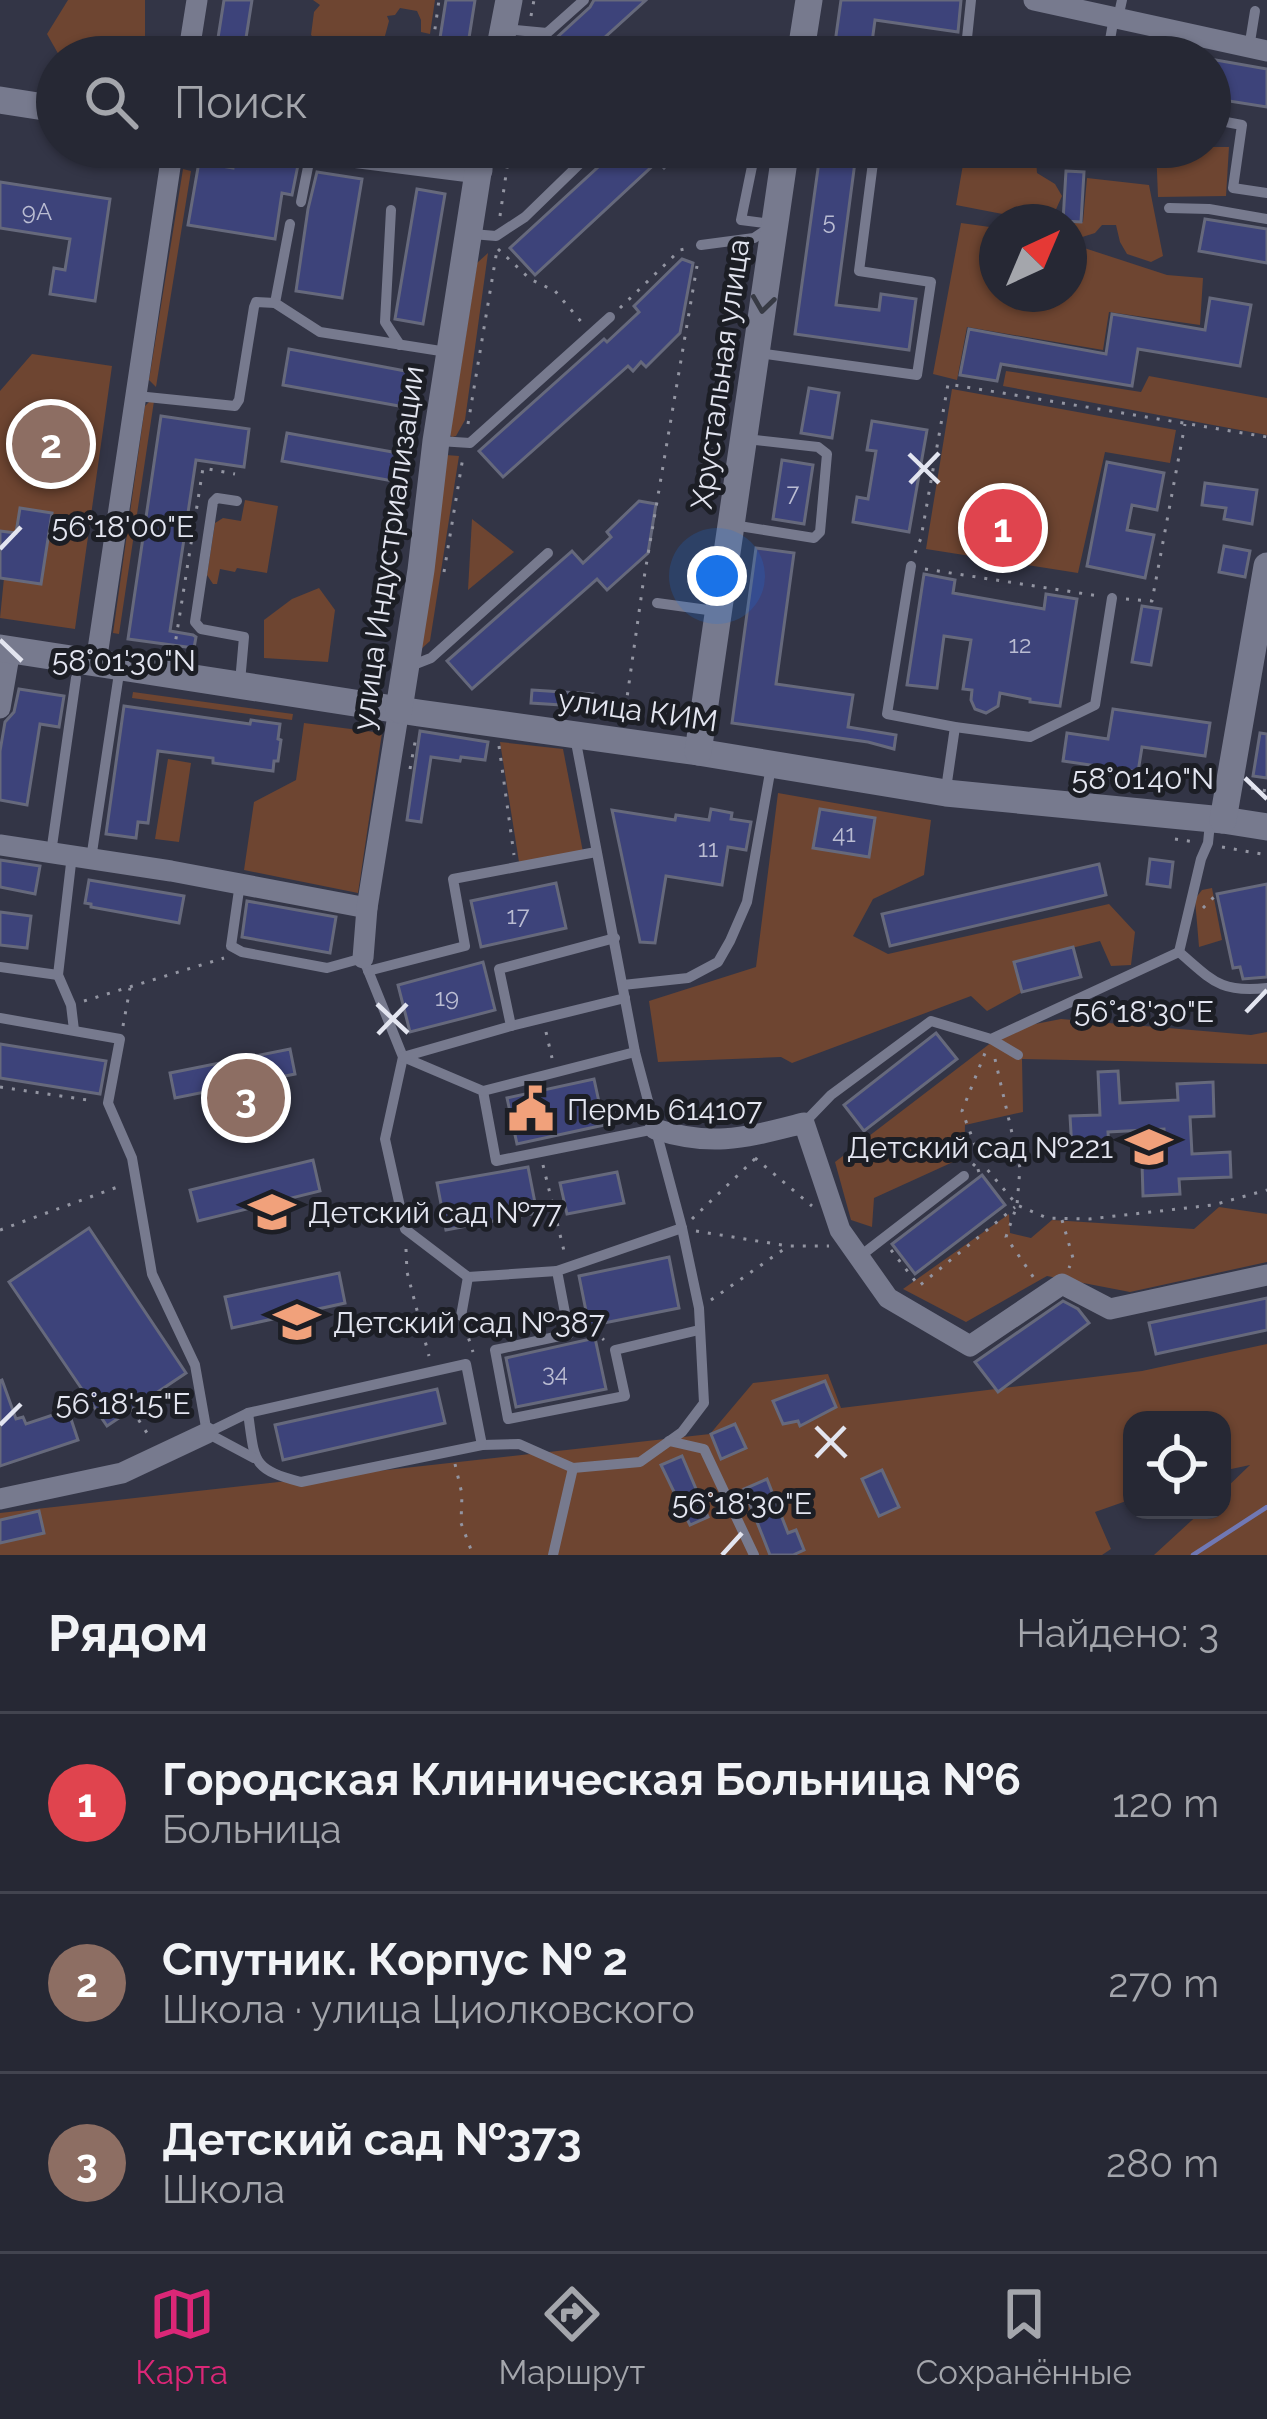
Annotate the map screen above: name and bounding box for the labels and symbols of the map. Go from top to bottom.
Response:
house number: 9А [22,197,52,226]
north arrow [979,204,1087,312]
house number: 5 [822,206,836,235]
street label: Хрустальная улица [684,237,756,511]
one-way arrow [751,295,777,314]
street label: улица Индустриализации [345,364,431,732]
pin: 2 [12,399,90,489]
house number: 7 [787,478,800,507]
pin: 1 [964,483,1042,573]
text: 56°18'00"E [52,509,194,544]
your location [687,546,747,606]
house number: 12 [1009,630,1031,659]
text: 58°01'30"N [52,643,196,678]
street label: улица КИМ [556,681,720,739]
text: 58°01'40"N [1072,761,1214,796]
house number: 41 [832,819,856,848]
house number: 11 [698,834,718,863]
house number: 17 [507,901,530,930]
house number: 19 [435,983,459,1012]
text: 56°18'30"E [1074,994,1214,1029]
pin: 3 [207,1053,285,1143]
public building icon: Пермь 614107 [506,1084,556,1134]
place label: Пермь 614107 [567,1092,762,1127]
school or university icon: Детский сад №221 [1124,1122,1174,1172]
place label: Детский сад №221 [847,1130,1113,1165]
school or university icon: Детский сад №77 [247,1187,297,1237]
place label: Детский сад №77 [308,1195,562,1230]
school or university icon: Детский сад №387 [272,1297,322,1347]
place label: Детский сад №387 [333,1305,605,1340]
house number: 34 [542,1358,568,1387]
text: 56°18'15"E [55,1386,191,1421]
text: 56°18'30"E [672,1486,812,1521]

